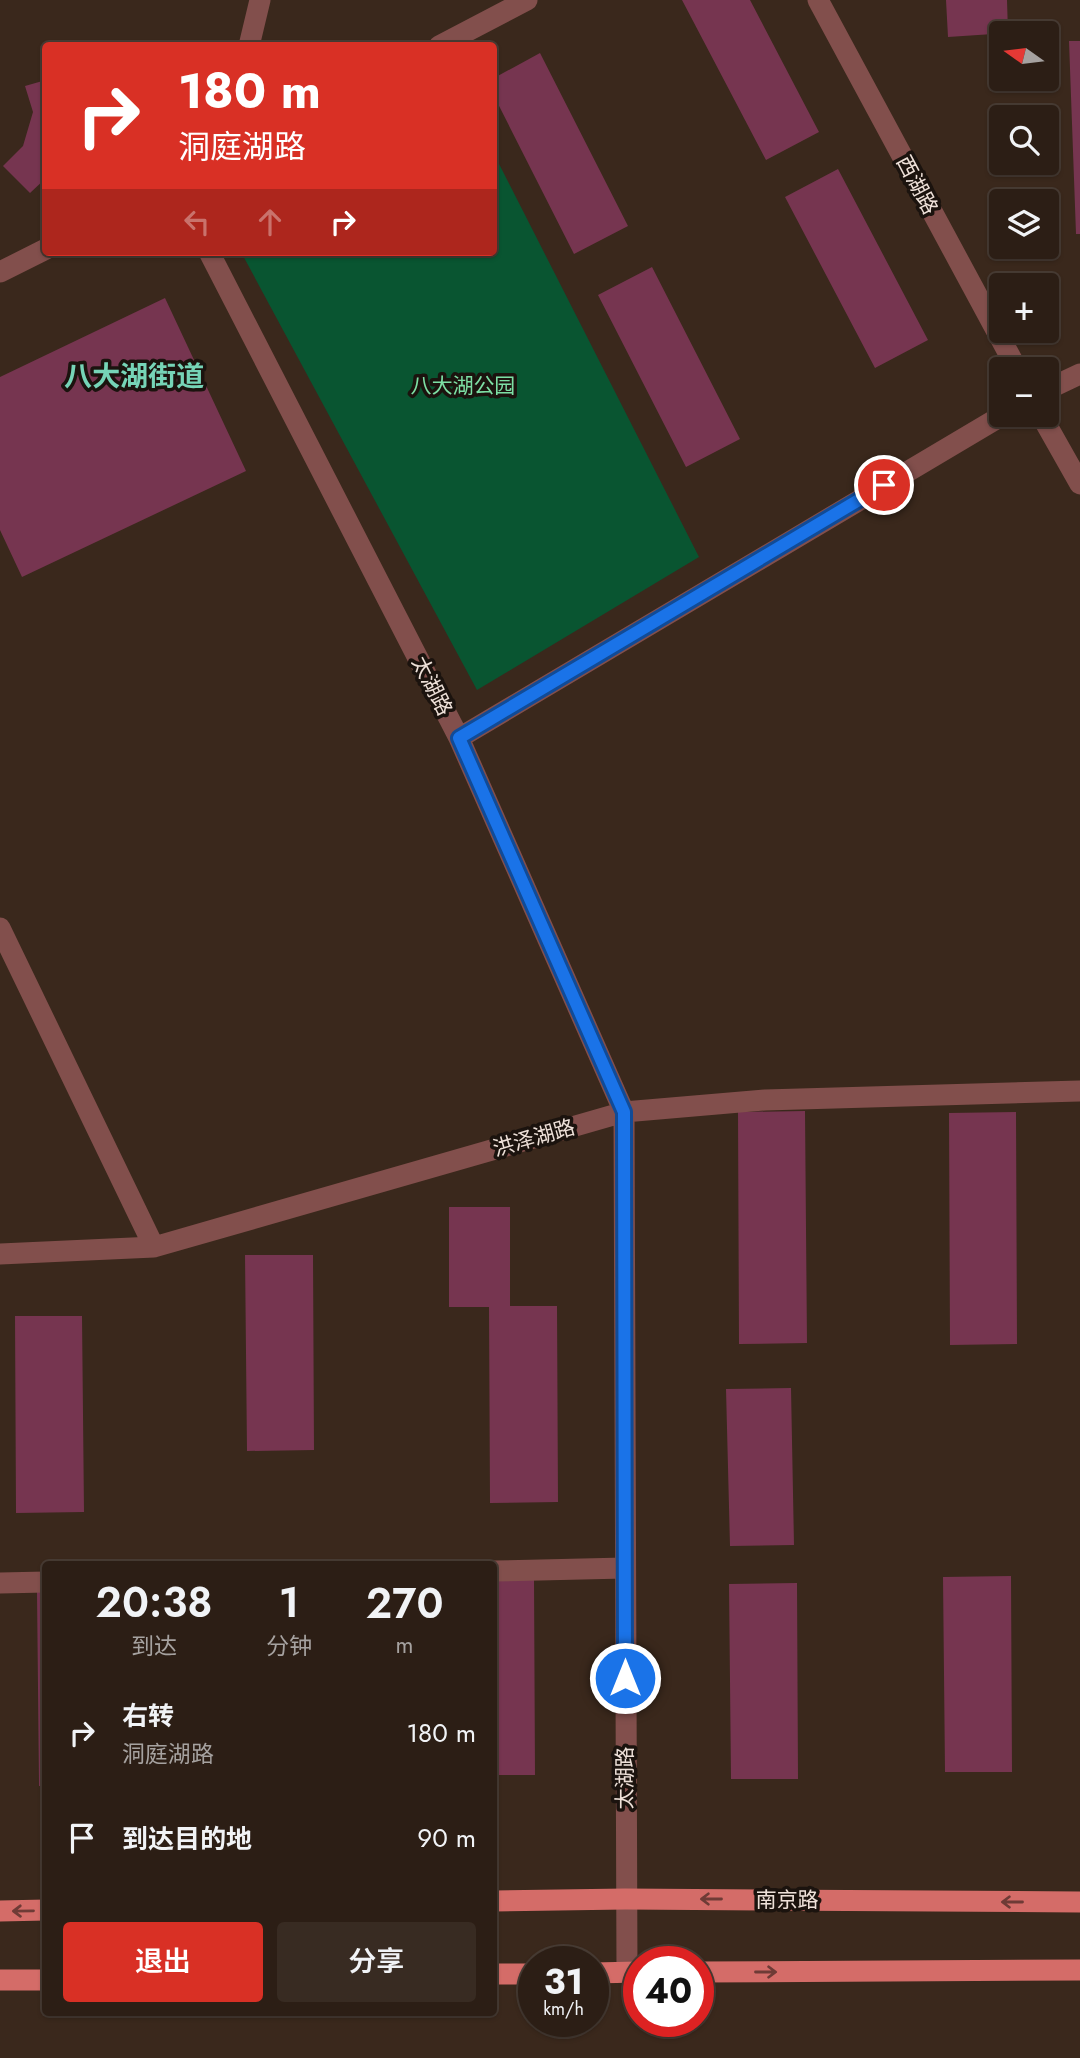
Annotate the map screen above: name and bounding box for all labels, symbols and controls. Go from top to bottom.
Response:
north arrow [989,21,1059,91]
map controls [989,21,1059,427]
text: 180 m [178,56,321,126]
icon: right [63,70,154,161]
button: search [989,105,1059,175]
text: 洞庭湖路 [178,124,306,170]
street label: 西湖路 [889,150,945,220]
button: layers [989,189,1059,259]
icon: left [178,203,216,241]
icon: ahead [251,203,289,241]
icon: right [324,203,362,241]
button: + [989,273,1059,343]
district label: 八大湖街道 [64,356,204,397]
button: − [989,357,1059,427]
park label: 八大湖公园 [411,371,516,401]
pin [854,455,914,515]
icon: arrive [865,466,903,504]
street label: 太湖路 [404,651,460,721]
street label: 洪泽湖路 [489,1112,579,1164]
text: 20:38 [96,1572,213,1633]
text: 1 [279,1572,299,1633]
text: 270 [366,1573,443,1634]
text: m [396,1628,414,1662]
text: 到达 [131,1629,177,1663]
text: 分钟 [266,1629,312,1663]
position arrow [588,1641,662,1715]
text: 右转 [122,1697,174,1735]
icon: right [63,1714,101,1752]
text: 180 m [406,1714,476,1752]
text: 洞庭湖路 [122,1737,214,1771]
street label: 太湖路 [610,1747,640,1810]
icon: arrive [63,1819,101,1857]
text: 90 m [417,1819,476,1857]
text: 到达目的地 [122,1820,252,1858]
street label: 南京路 [756,1885,819,1915]
one-way arrow [700,1893,723,1906]
one-way arrow [1001,1895,1024,1909]
one-way arrow [12,1904,35,1918]
button: 退出 [63,1922,263,2002]
button: 分享 [277,1922,476,2002]
speed limit sign: 40 [623,1946,714,2037]
text: 31 [544,1957,583,2007]
one-way arrow [755,1965,778,1978]
text: km/h [543,1996,584,2022]

